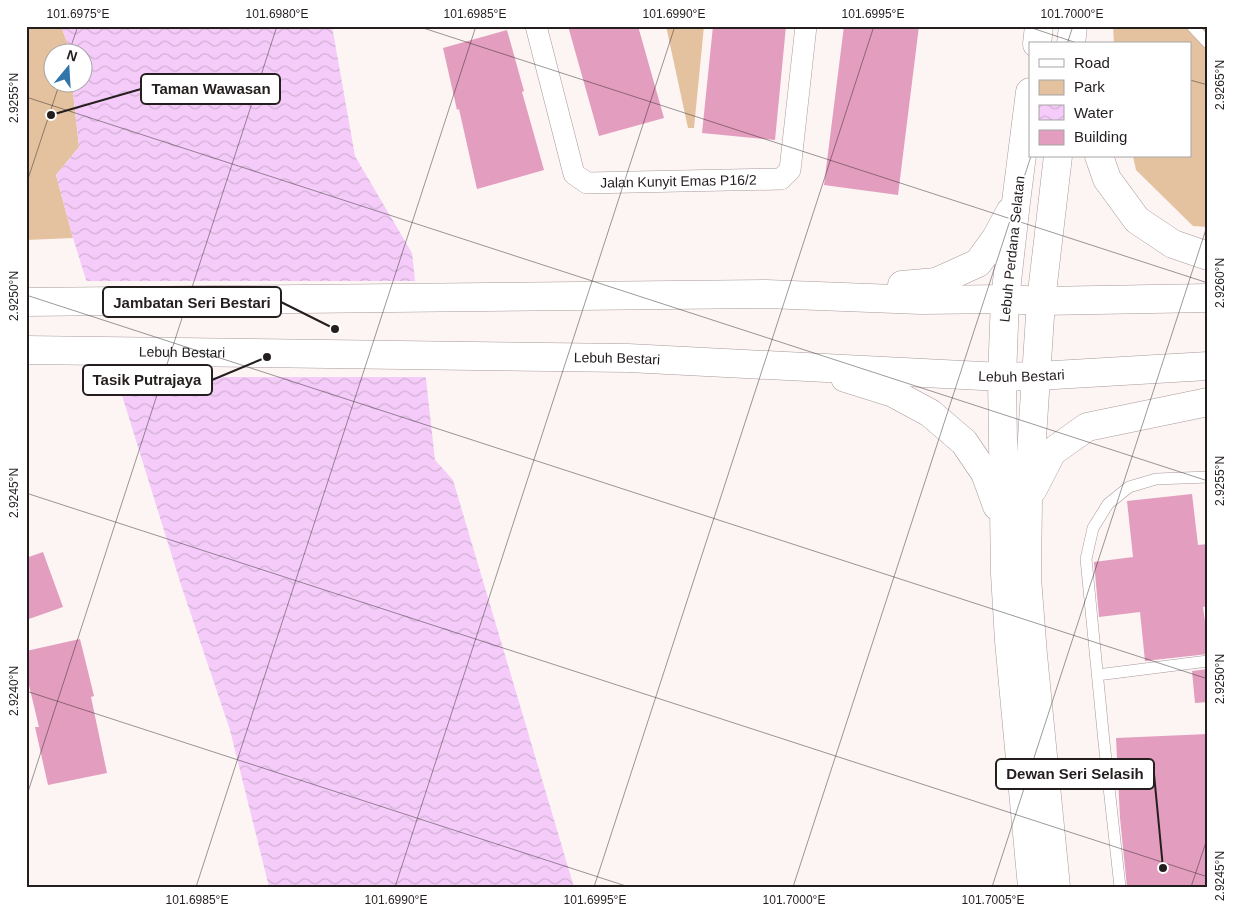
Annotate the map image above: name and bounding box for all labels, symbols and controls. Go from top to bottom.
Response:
text: 101.6975°E [47,7,109,21]
text: 101.6980°E [246,7,308,21]
text: 101.6985°E [444,7,506,21]
text: 101.6990°E [643,7,705,21]
text: 101.6995°E [842,7,904,21]
text: 101.7000°E [1041,7,1103,21]
north arrow [42,42,92,92]
legend [1029,42,1192,158]
text: N [65,46,79,65]
text: Road [1074,54,1110,71]
text: 2.9265°N [1213,60,1227,110]
text: 2.9255°N [7,73,21,123]
callout: Taman Wawasan [141,74,280,104]
text: Park [1074,78,1105,95]
text: Taman Wawasan [151,80,271,97]
text: Water [1074,104,1113,121]
text: Building [1074,128,1127,145]
street label: Jalan Kunyit Emas P16/2 [600,171,757,191]
street label: Lebuh Perdana Selatan [996,175,1028,323]
text: 2.9260°N [1213,258,1227,308]
text: 2.9250°N [7,271,21,321]
callout: Jambatan Seri Bestari [103,287,281,317]
text: Jambatan Seri Bestari [113,294,271,311]
street label: Lebuh Bestari [139,343,225,361]
street label: Lebuh Bestari [574,349,661,368]
callout: Tasik Putrajaya [83,365,212,395]
street label: Lebuh Bestari [978,366,1065,385]
text: Tasik Putrajaya [93,371,202,388]
text: 2.9255°N [1213,456,1227,506]
text: 2.9245°N [7,468,21,518]
text: 2.9250°N [1213,654,1227,704]
text: 2.9240°N [7,666,21,716]
callout: Dewan Seri Selasih [996,759,1154,789]
text: Dewan Seri Selasih [1006,765,1144,782]
text: 2.9245°N [1213,851,1227,901]
text: 101.6985°E [166,893,228,907]
text: 101.6990°E [365,893,427,907]
text: 101.6995°E [564,893,626,907]
text: 101.7000°E [763,893,825,907]
text: 101.7005°E [962,893,1024,907]

